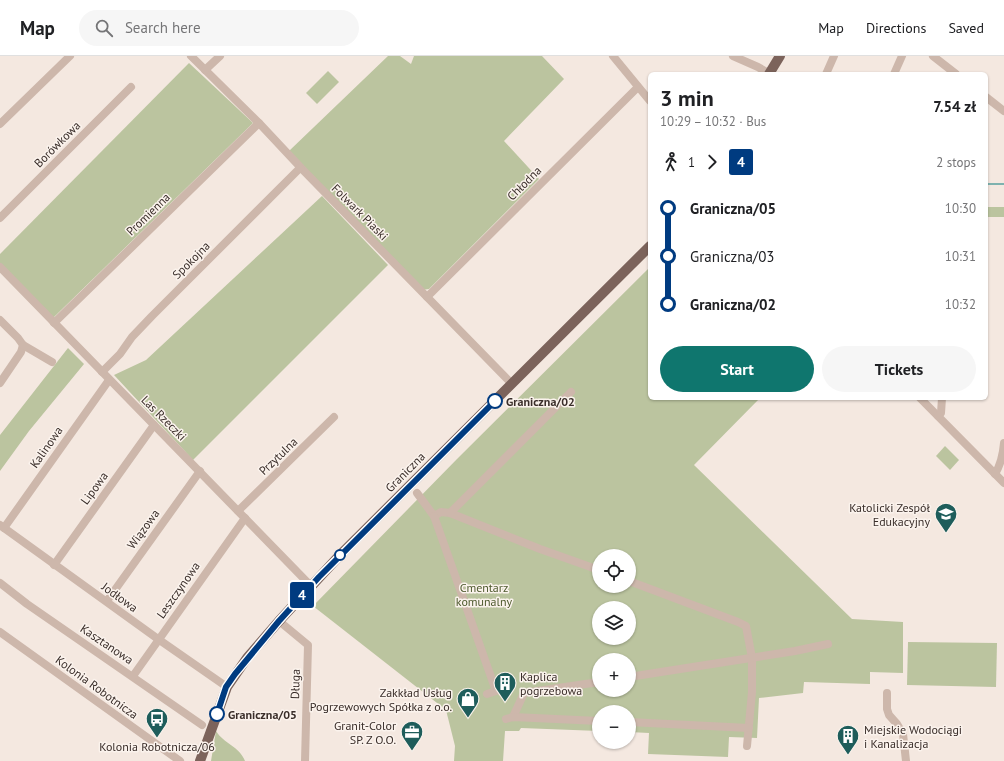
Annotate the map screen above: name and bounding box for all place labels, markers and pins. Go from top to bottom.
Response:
marker: Graniczna/02 [487,393,503,409]
place label: Graniczna/02 [506,394,575,409]
place label: Katolicki Zespół Edukacyjny [849,500,930,529]
school or university icon: Katolicki Zespół Edukacyjny [933,501,959,534]
unlabelled marker [334,549,346,561]
place label: Kaplica pogrzebowa [520,669,582,698]
building icon: Kaplica pogrzebowa [492,670,518,703]
place label: Zakkład Usług Pogrzewowych Spółka z o.o. [310,685,452,714]
shop icon: Zakkład Usług Pogrzewowych Spółka z o.o. [455,686,481,719]
bus stop icon: Kolonia Robotnicza/06 [144,706,170,739]
marker: Graniczna/05 [209,706,225,722]
place label: Graniczna/05 [228,707,297,722]
place label: Granit-Color SP. Z O.O. [334,718,396,747]
office icon: Granit-Color SP. Z O.O. [399,719,425,752]
place label: Miejskie Wodociągi i Kanalizacja [864,722,962,751]
building icon: Miejskie Wodociągi i Kanalizacja [835,723,861,756]
place label: Kolonia Robotnicza/06 [99,739,215,754]

